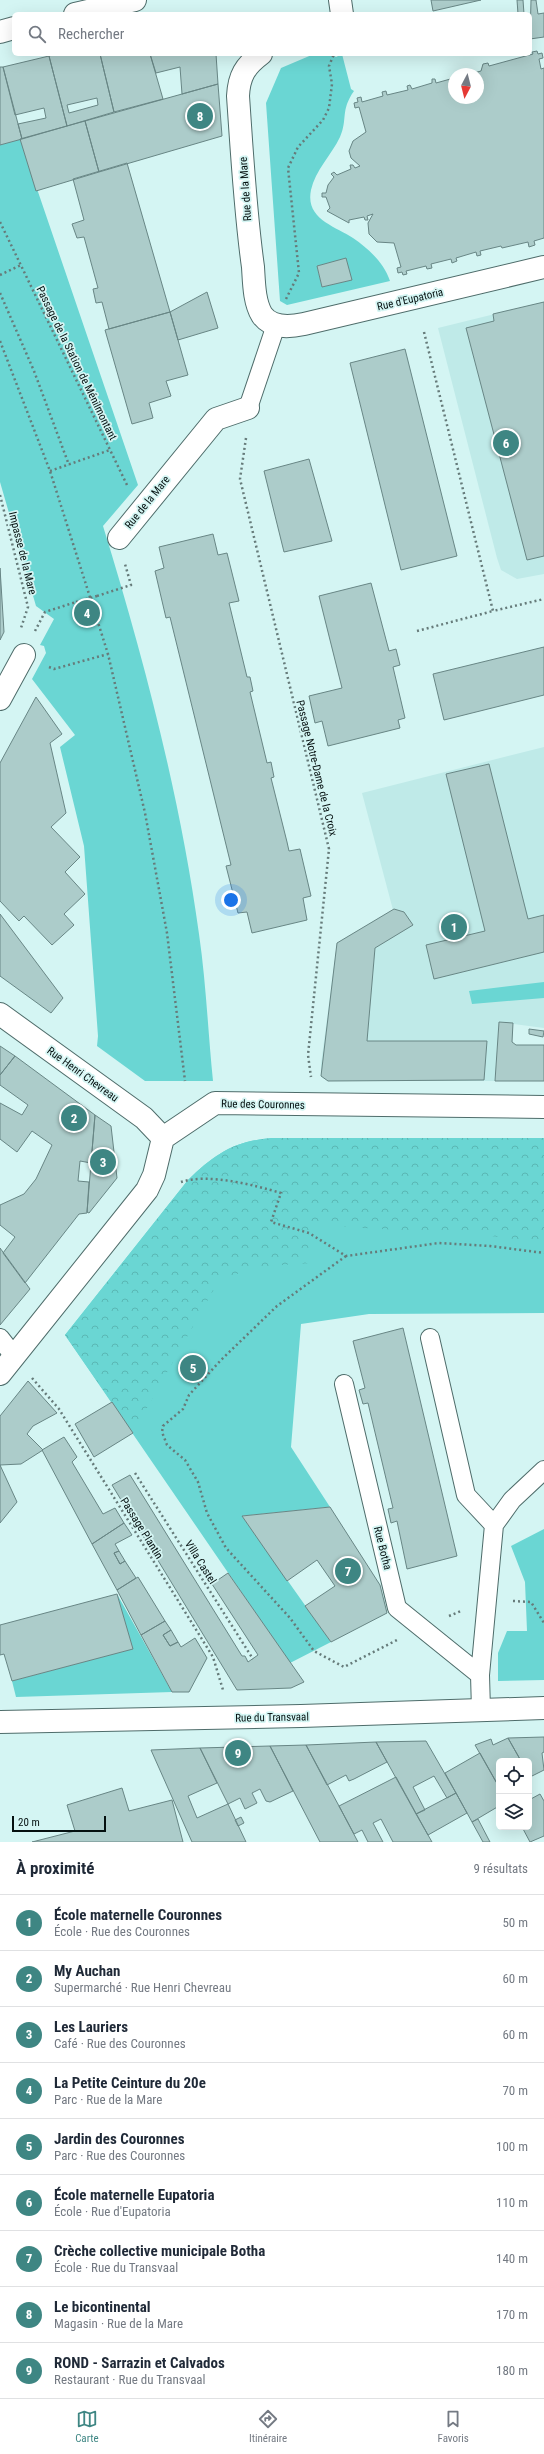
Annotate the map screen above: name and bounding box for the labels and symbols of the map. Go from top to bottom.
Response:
north arrow [448,68,484,104]
pin: 8 [187,101,213,131]
street label: Rue de la Mare [237,156,254,221]
street label: Passage de la Station de Ménilmontant [33,284,120,442]
street label: Rue d'Eupatoria [376,286,444,313]
pin: 6 [493,428,519,458]
street label: Rue de la Mare [122,473,173,531]
street label: Impasse de la Mare [6,510,39,596]
pin: 4 [74,598,100,628]
street label: Passage Notre-Dame de la Croix [293,699,340,838]
your location [221,890,241,910]
pin: 1 [441,912,467,942]
street label: Rue Henri Chevreau [45,1044,121,1105]
street label: Rue des Couronnes [221,1097,305,1112]
pin: 2 [61,1103,87,1133]
pin: 3 [90,1147,116,1177]
pin: 5 [180,1353,206,1383]
street label: Passage Plantin [118,1495,166,1561]
street label: Rue Botha [371,1525,394,1571]
street label: Villa Castel [182,1538,219,1586]
pin: 7 [335,1556,361,1586]
street label: Rue du Transvaal [235,1710,309,1725]
pin: 9 [225,1738,251,1768]
scale bar [12,1814,106,1833]

